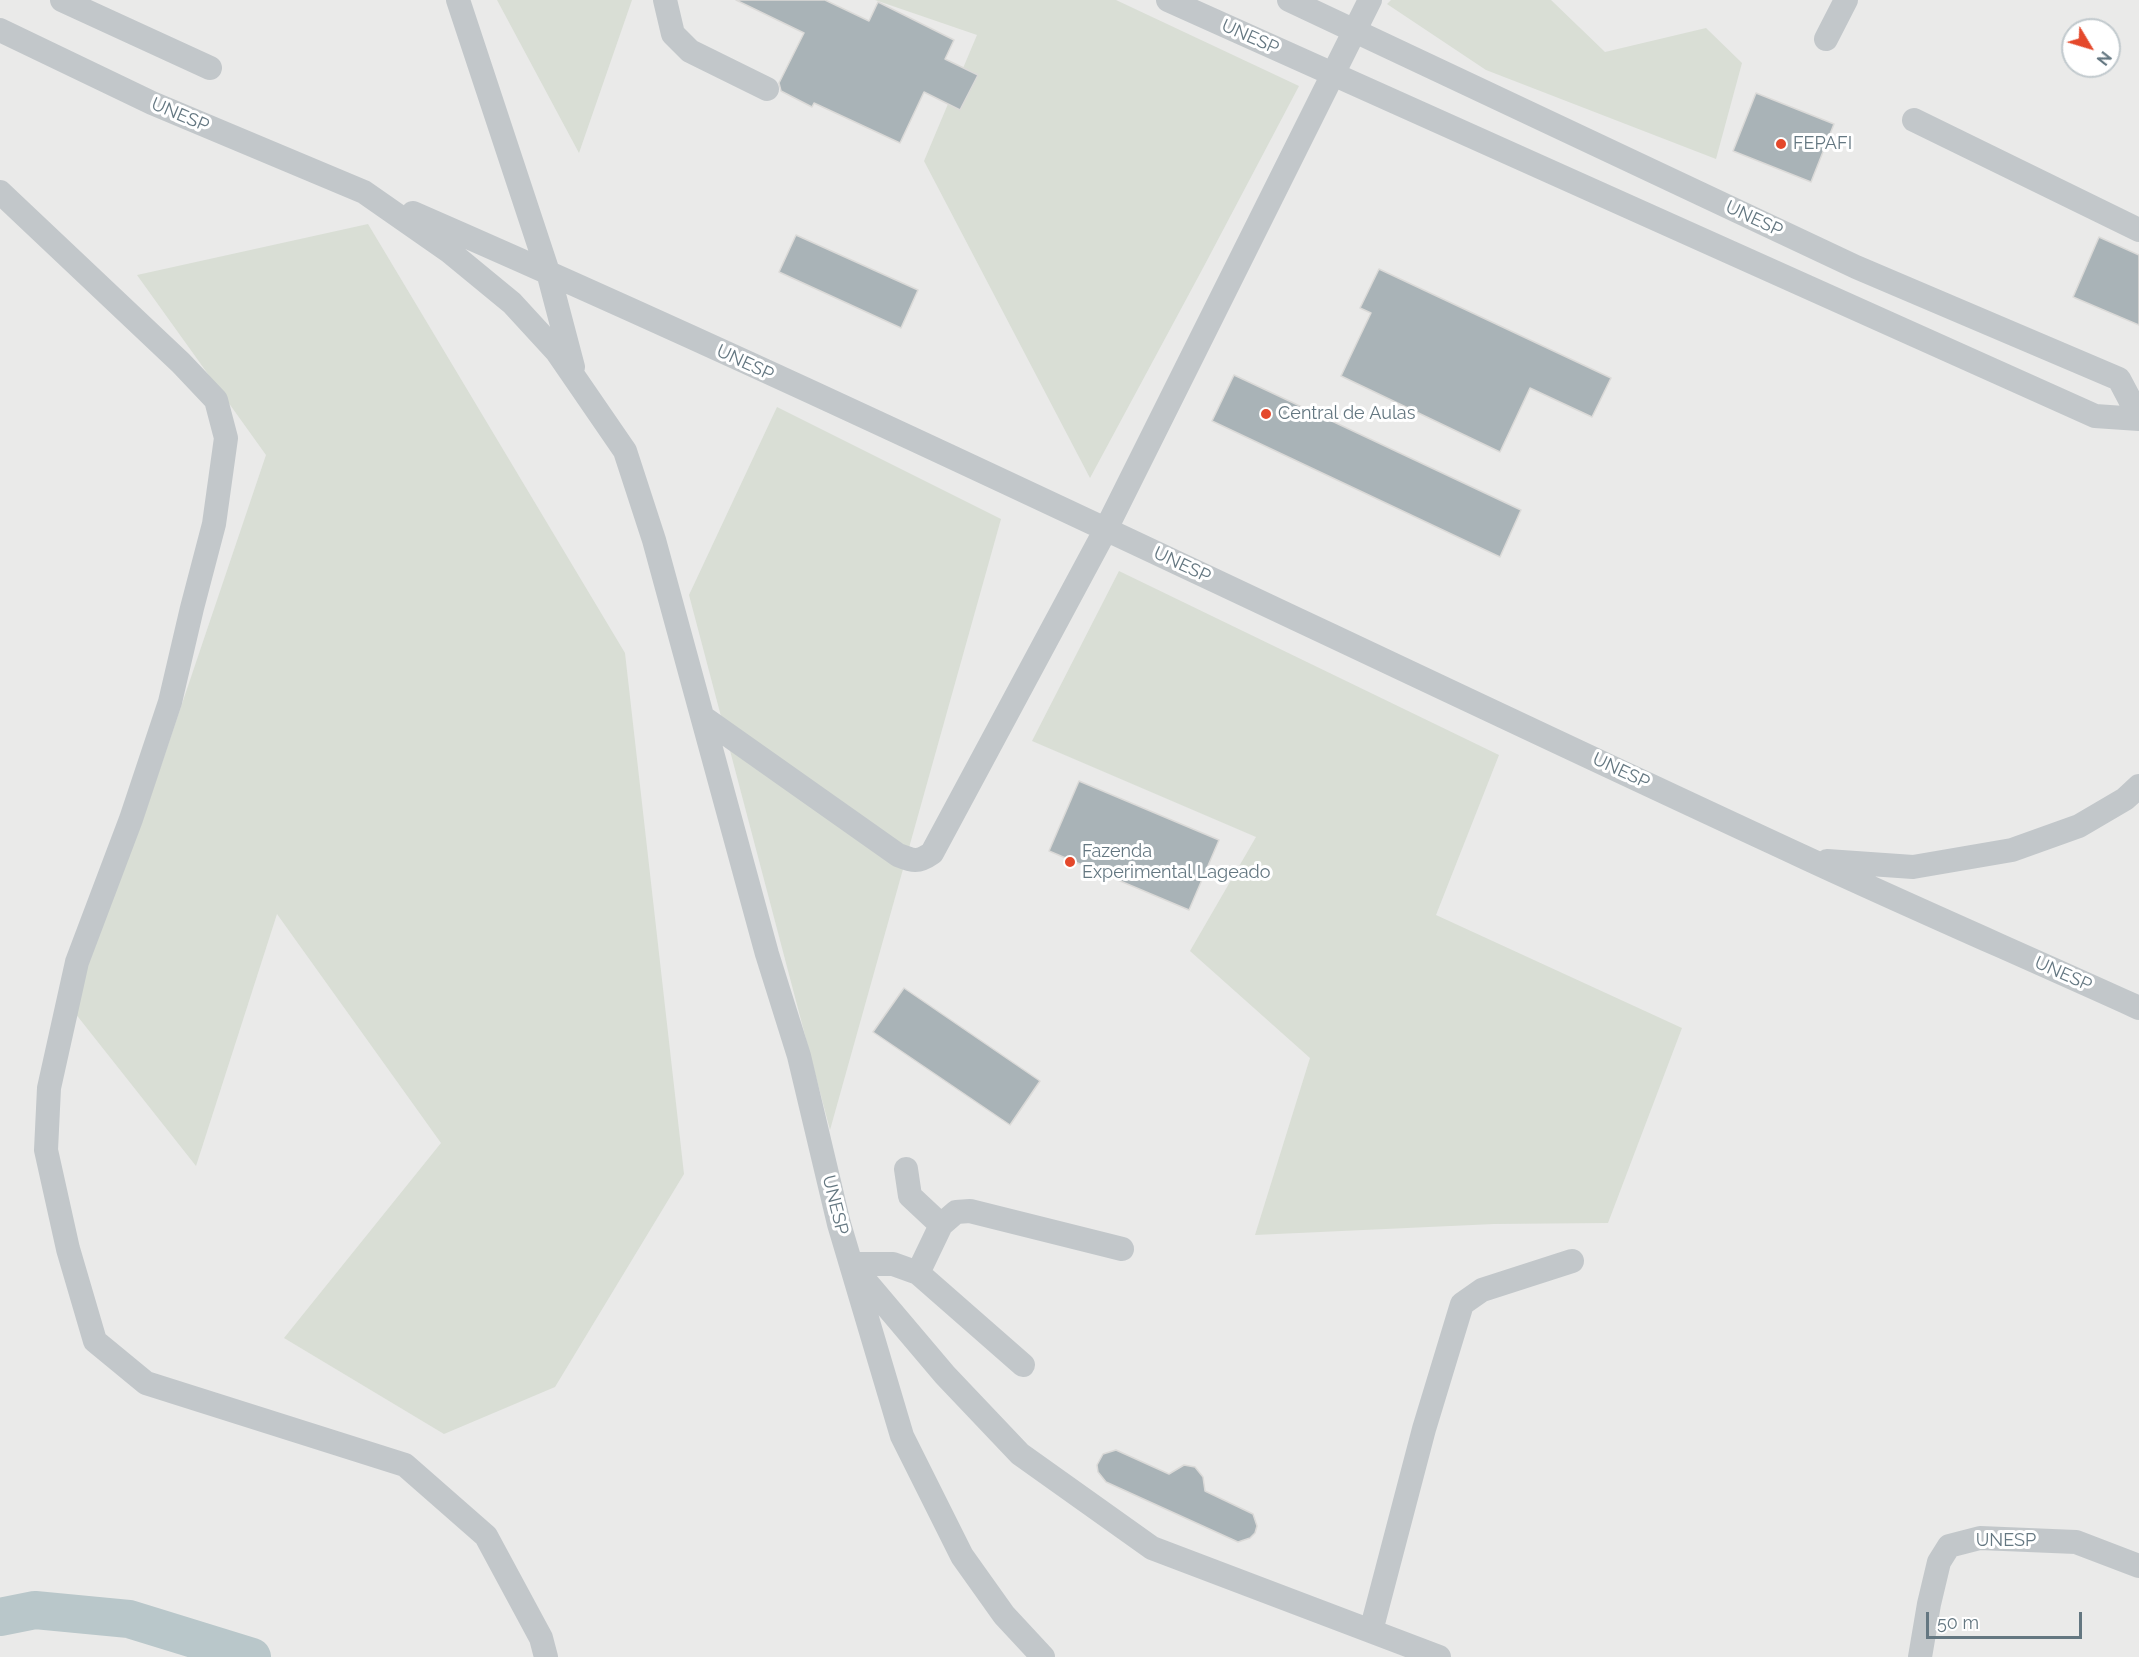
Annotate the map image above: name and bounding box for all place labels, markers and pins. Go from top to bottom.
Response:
place label: FEPAFI [1793,133,1852,155]
marker: FEPAFI [1774,137,1788,151]
place label: Central de Aulas [1278,403,1415,425]
marker: Central de Aulas [1259,407,1273,421]
place label: Fazenda Experimental Lageado [1082,841,1270,884]
marker: Fazenda Experimental Lageado [1063,855,1077,869]

